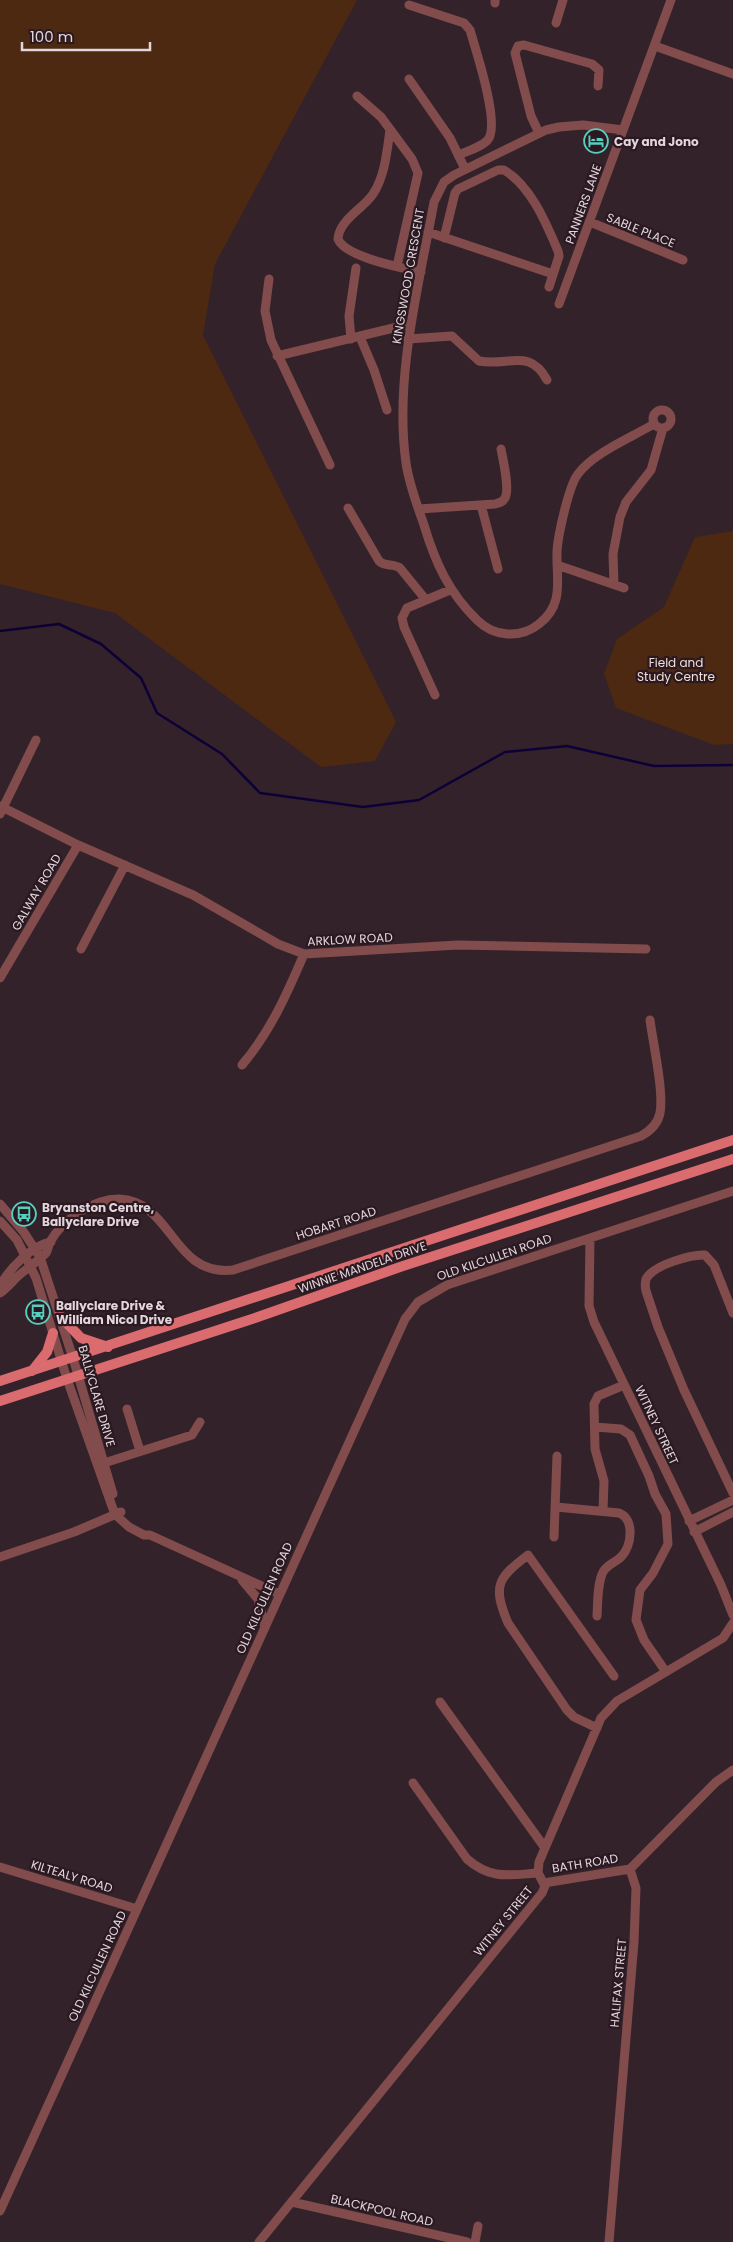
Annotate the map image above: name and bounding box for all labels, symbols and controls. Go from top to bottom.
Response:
scale bar [22,20,150,52]
text: 100 m [30,26,73,47]
hotel icon: Cay and Jono [583,128,609,154]
place label: Cay and Jono [614,133,699,150]
street label: PANNERS LANE [561,162,605,246]
street label: KINGSWOOD CRESCENT [388,206,428,345]
street label: SABLE PLACE [604,209,678,251]
park label: Field and Study Centre [637,654,715,685]
street label: GALWAY ROAD [7,851,65,933]
street label: ARKLOW ROAD [307,928,393,950]
place label: Bryanston Centre, Ballyclare Drive [42,1199,154,1230]
bus stop icon: Bryanston Centre, Ballyclare Drive [11,1201,37,1227]
street label: HOBART ROAD [294,1202,378,1244]
street label: OLD KILCULLEN ROAD [434,1229,554,1285]
street label: WINNIE MANDELA DRIVE [295,1237,429,1297]
place label: Ballyclare Drive & William Nicol Drive [56,1297,173,1328]
bus stop icon: Ballyclare Drive & William Nicol Drive [25,1299,51,1325]
street label: BALLYCLARE DRIVE [74,1343,120,1449]
street label: WITNEY STREET [631,1383,683,1468]
street label: OLD KILCULLEN ROAD [232,1540,296,1656]
street label: BATH ROAD [551,1849,619,1877]
street label: KILTEALY ROAD [29,1855,115,1897]
street label: WITNEY STREET [469,1882,537,1960]
street label: OLD KILCULLEN ROAD [64,1908,130,2024]
street label: HALIFAX STREET [606,1937,630,2028]
street label: BLACKPOOL ROAD [329,2190,435,2230]

